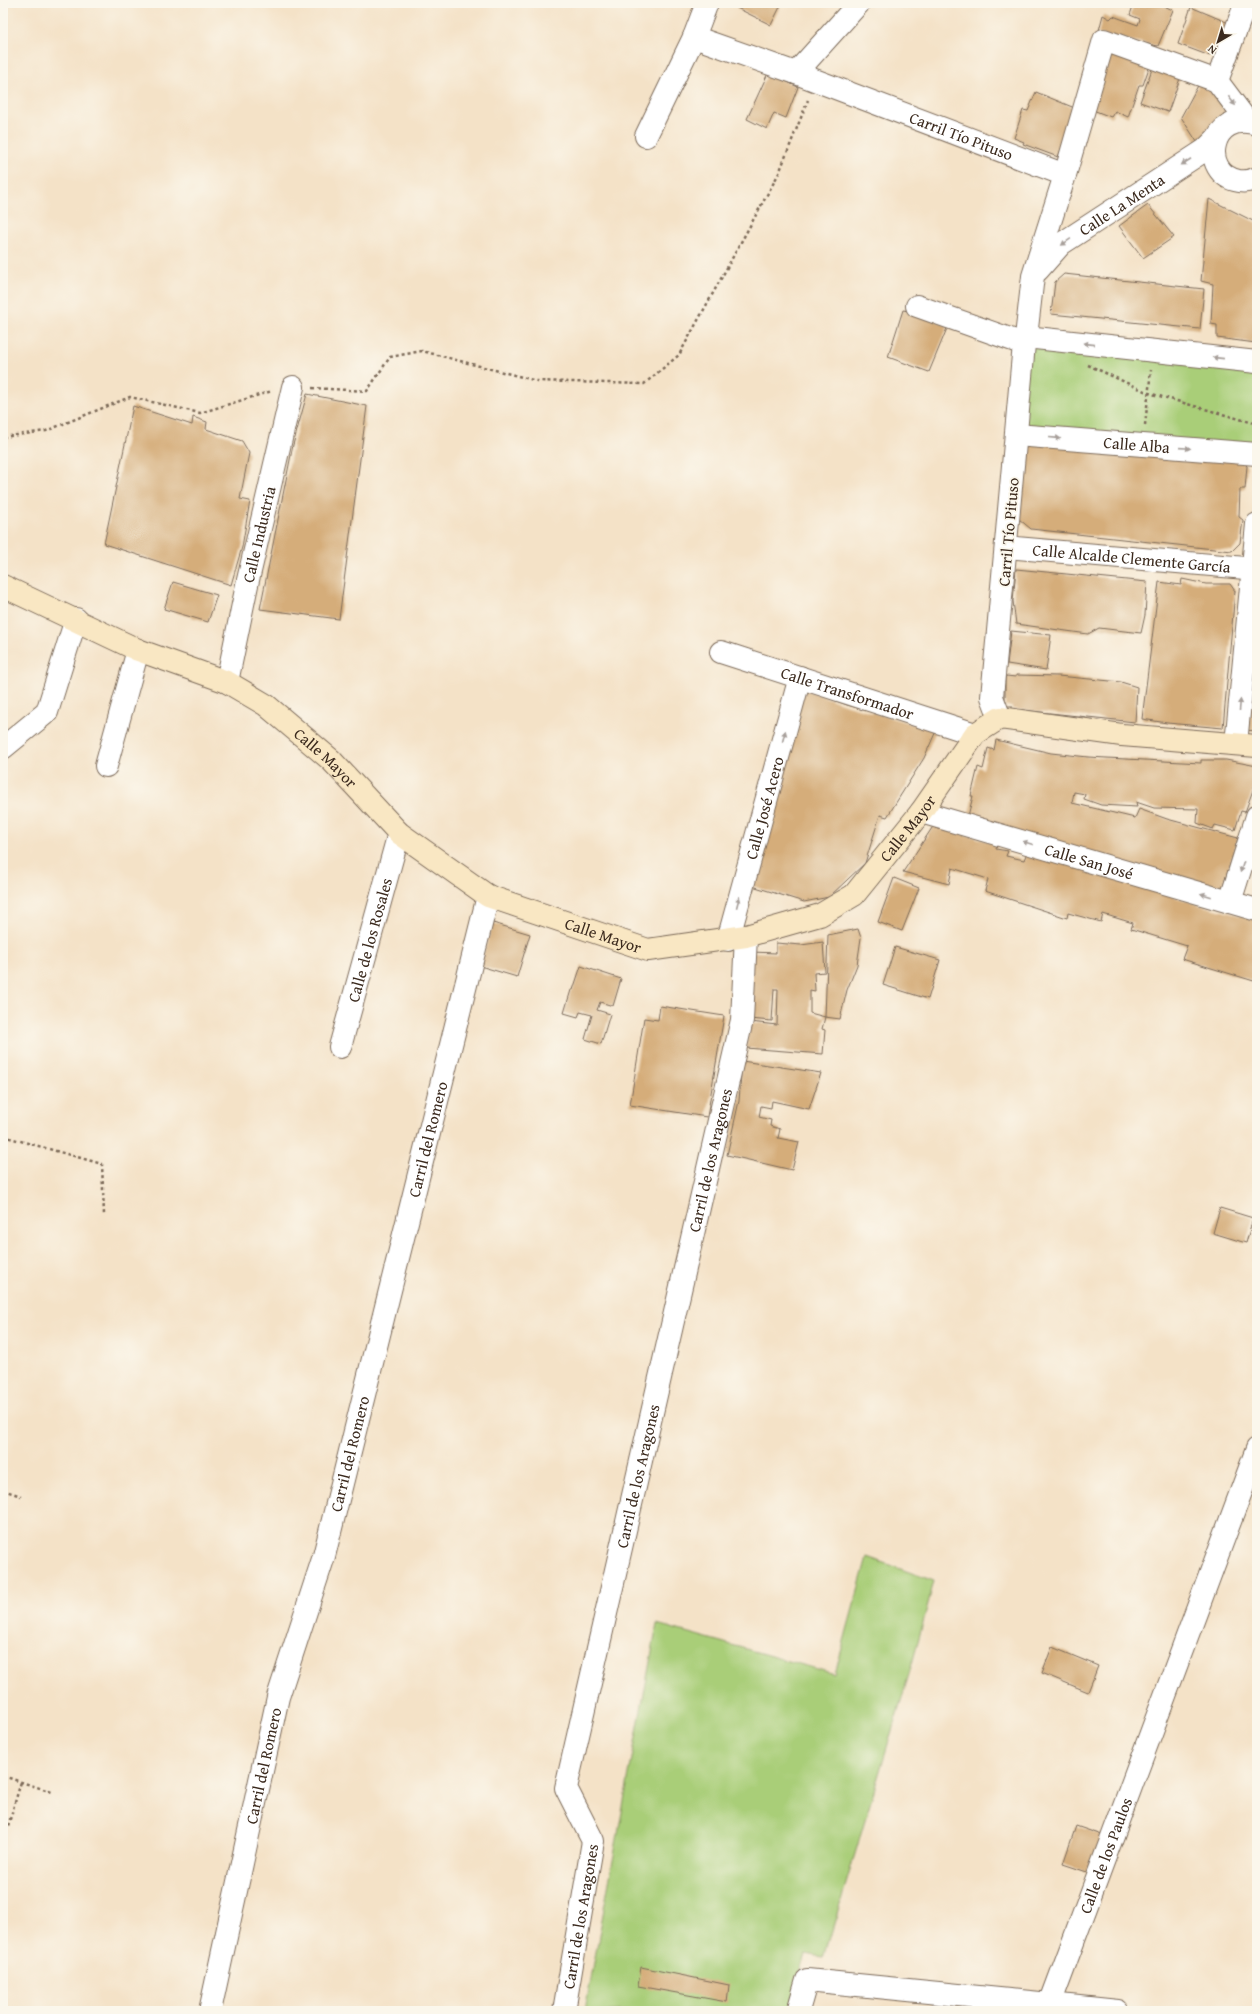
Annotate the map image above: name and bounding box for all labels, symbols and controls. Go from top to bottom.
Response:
north arrow [1198,22,1238,62]
text: N [1204,41,1220,58]
one-way arrow [1228,96,1236,107]
street label: Carril Tío Pituso [906,105,1017,166]
one-way arrow [1181,158,1191,166]
street label: Calle La Menta [1074,167,1170,241]
one-way arrow [1060,238,1071,246]
one-way arrow [1083,341,1095,347]
one-way arrow [1212,355,1224,361]
street label: Calle Alba [1103,430,1171,459]
one-way arrow [1049,434,1061,441]
one-way arrow [1179,445,1191,452]
street label: Carril Tío Pituso [991,477,1025,587]
street label: Calle Industria [236,483,282,585]
street label: Calle Alcalde Clemente García [1031,537,1232,579]
street label: Calle Transformador [778,660,918,726]
one-way arrow [1236,699,1243,711]
street label: Calle Mayor [289,722,363,794]
one-way arrow [781,730,787,742]
street label: Calle José Acero [739,754,790,862]
street label: Calle Mayor [873,790,942,867]
street label: Calle San José [1042,837,1136,885]
one-way arrow [1021,840,1033,846]
one-way arrow [1238,861,1244,873]
street label: Calle de los Rosales [341,875,398,1005]
one-way arrow [1200,892,1212,898]
one-way arrow [736,896,742,908]
street label: Calle Mayor [562,911,645,959]
street label: Carril del Romero [402,1079,453,1200]
street label: Carril de los Aragones [682,1086,738,1234]
street label: Carril del Romero [323,1393,375,1514]
street label: Carril de los Aragones [609,1402,666,1550]
street label: Carril del Romero [239,1705,287,1826]
street label: Calle de los Paulos [1073,1794,1138,1917]
street label: Carril de los Aragones [556,1842,604,1991]

